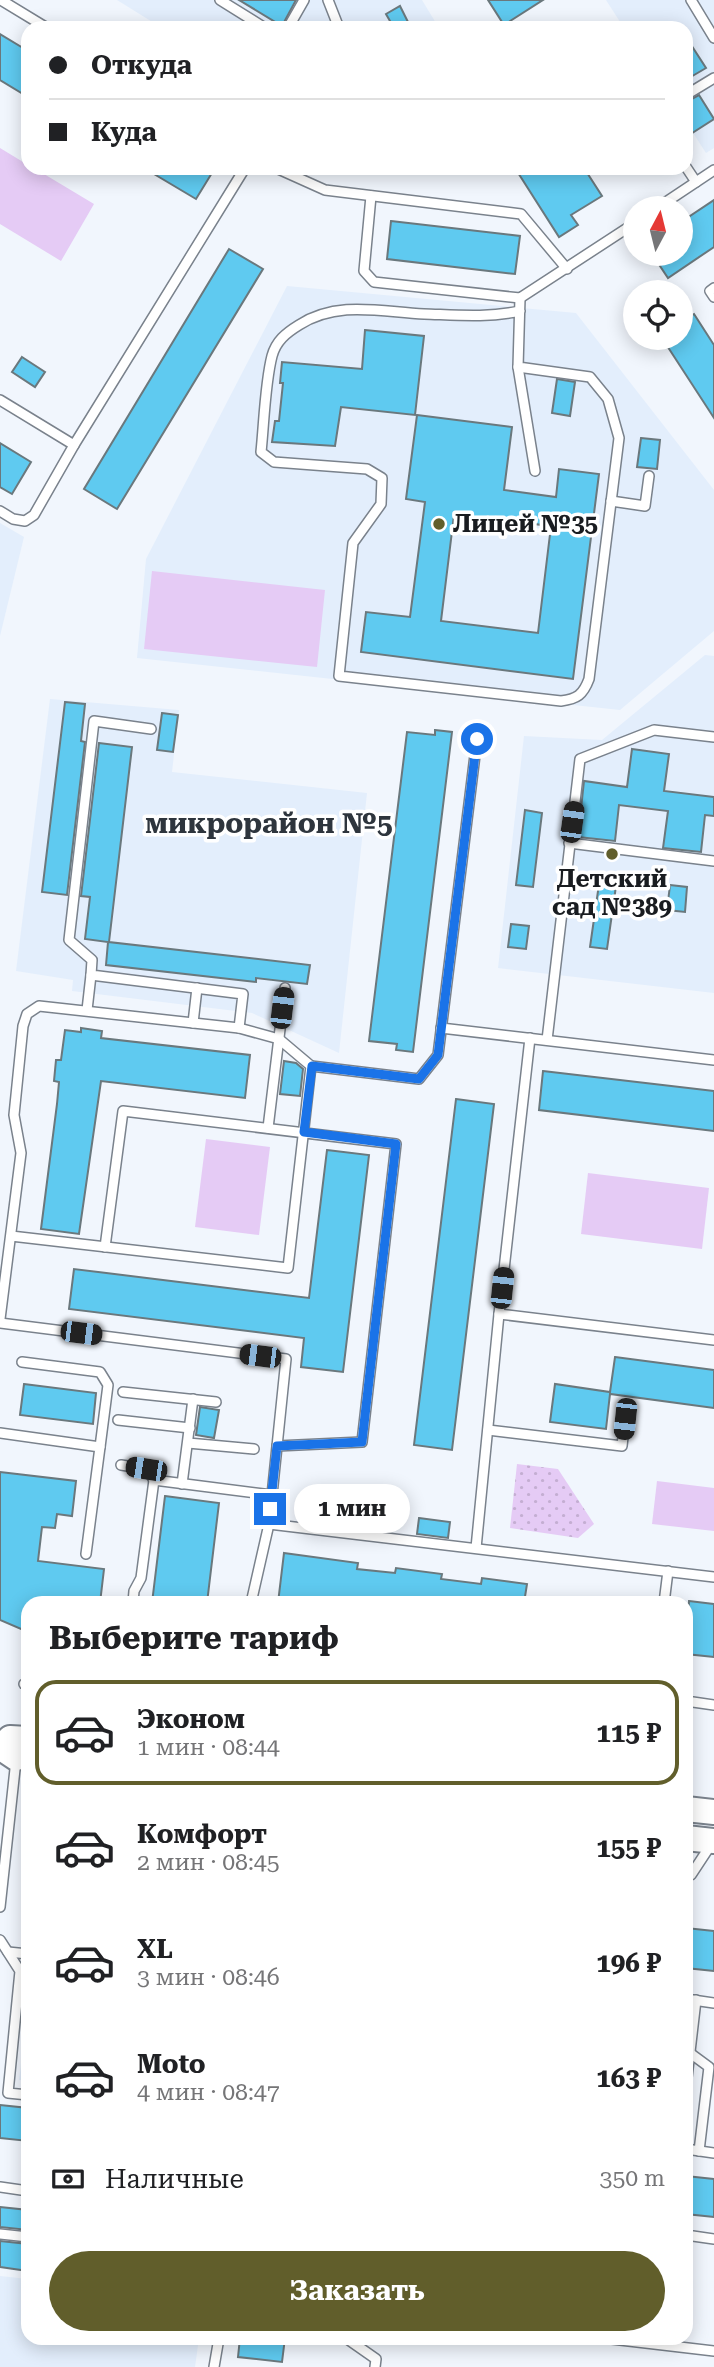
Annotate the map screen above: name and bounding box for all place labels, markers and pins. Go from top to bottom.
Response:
place label: Лицей №35 [453,510,598,538]
marker: Лицей №35 [431,516,447,532]
marker: Детский сад №389 [604,846,620,862]
place label: Детский сад №389 [552,865,672,921]

